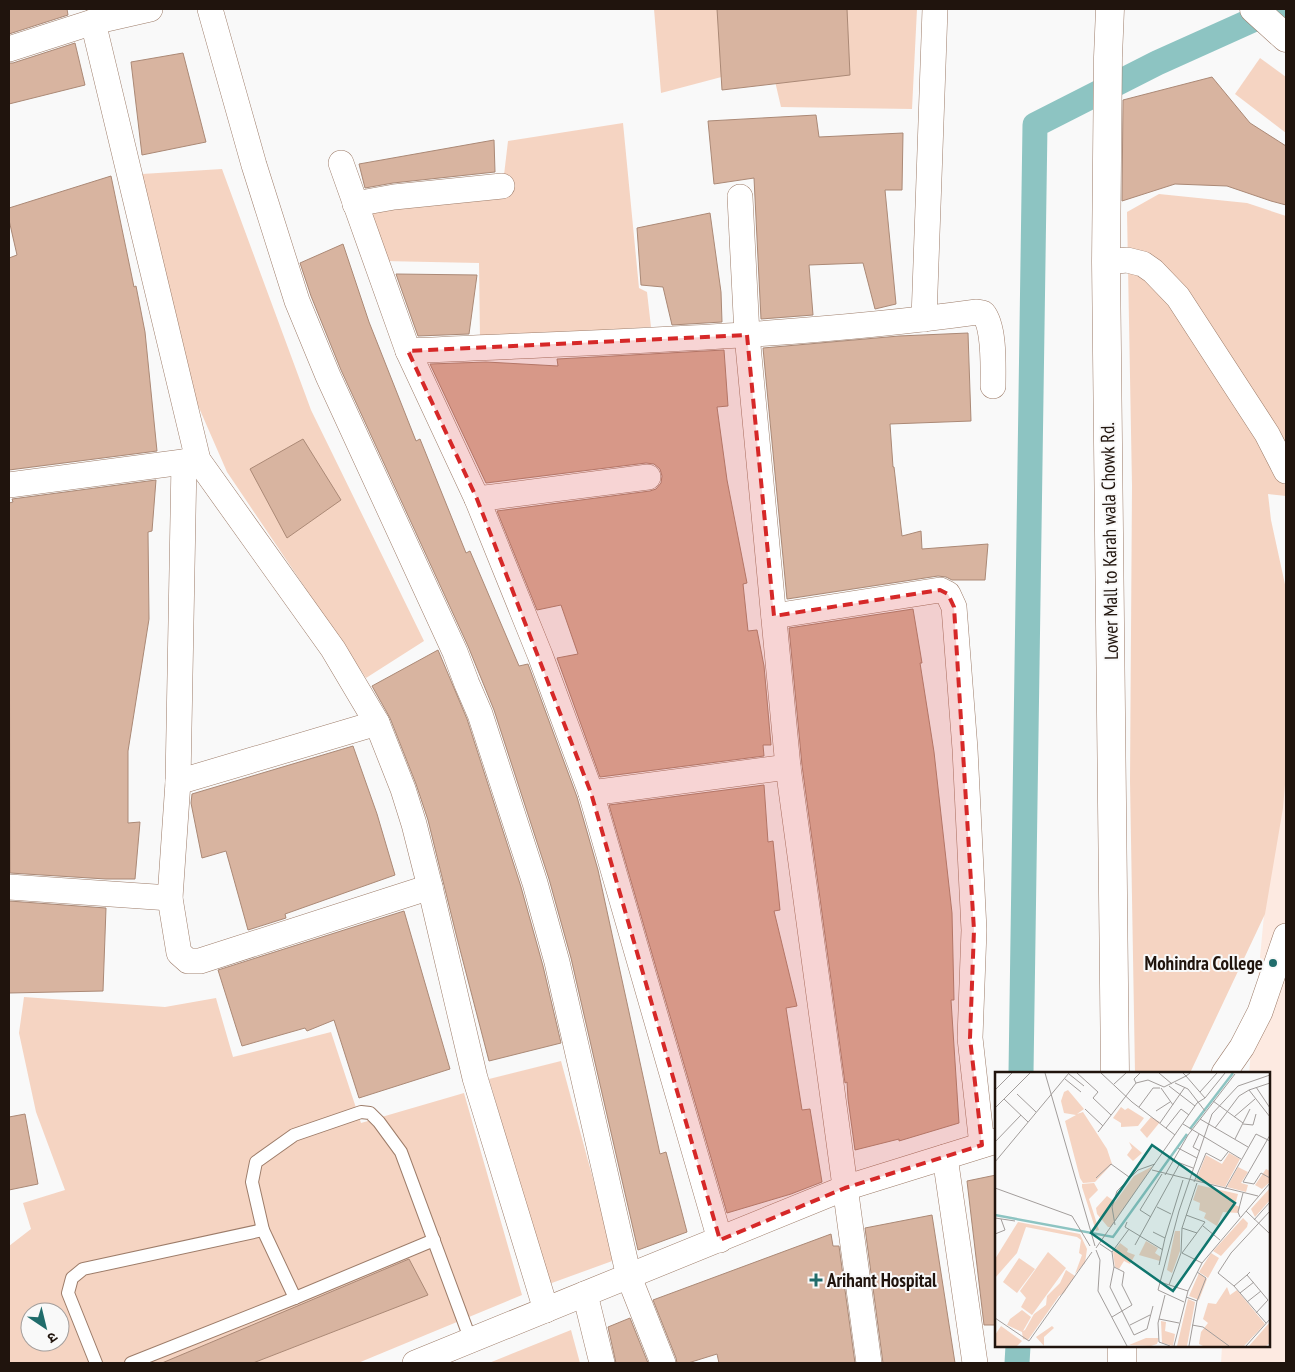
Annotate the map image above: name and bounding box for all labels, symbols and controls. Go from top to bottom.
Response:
street label: Lower Mall to Karah wala Chowk Rd. [1095,422,1123,660]
place label: Mohindra College [1145,951,1263,975]
marker: Mohindra College [1267,957,1279,969]
inset map [995,1072,1270,1347]
place label: Arihant Hospital [826,1268,937,1292]
marker: Arihant Hospital [809,1273,823,1287]
north arrow [20,1302,70,1352]
text: उ [43,1328,61,1348]

